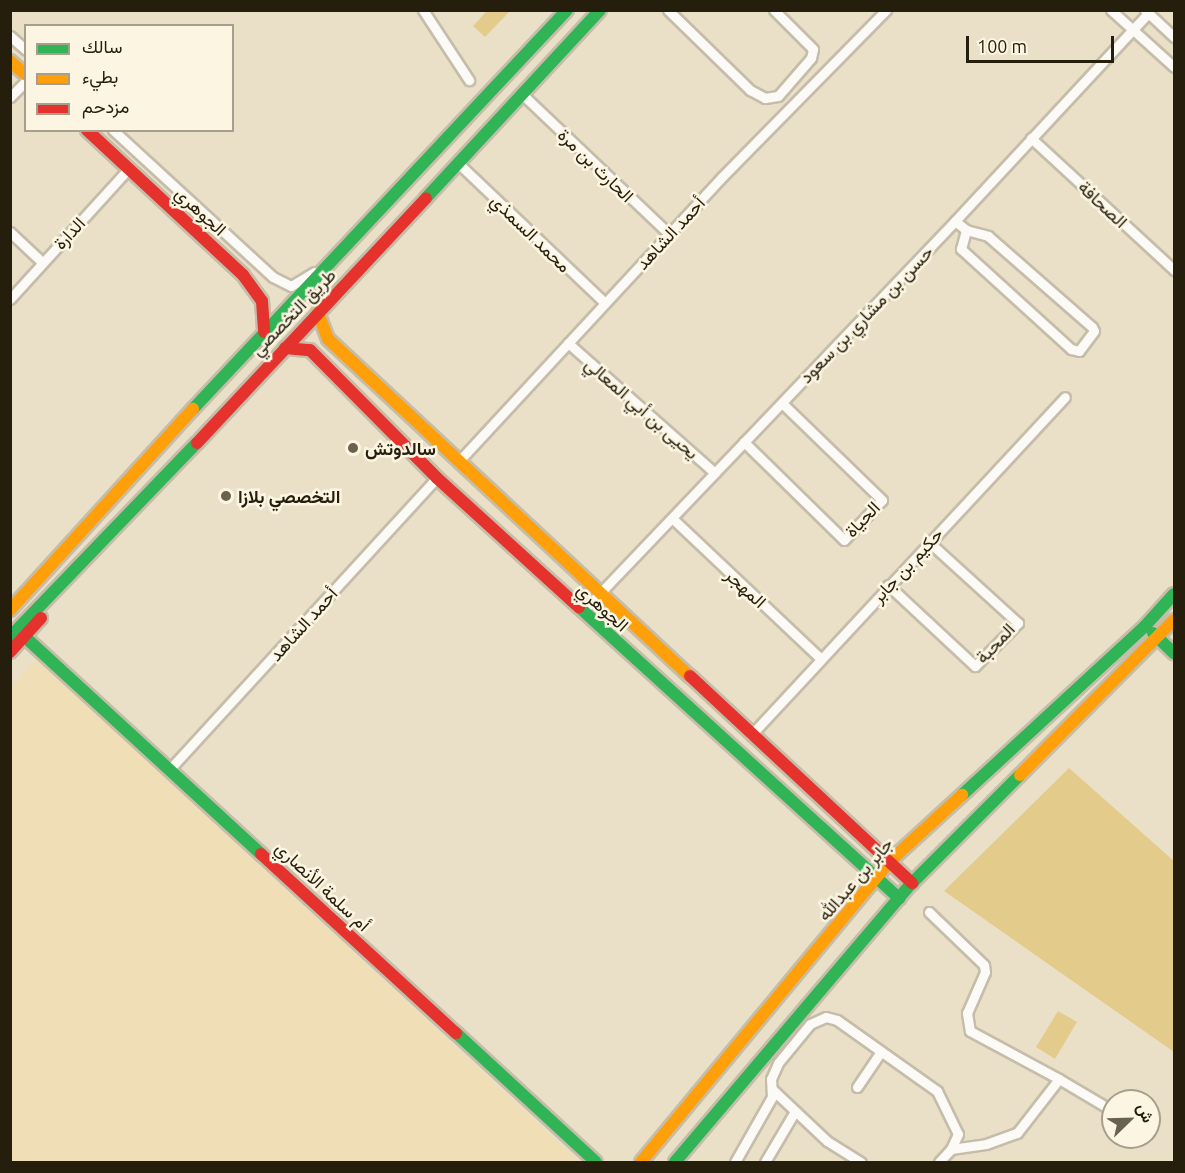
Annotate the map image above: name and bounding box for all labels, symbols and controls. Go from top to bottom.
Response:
legend [24,24,234,132]
scale bar [969,24,1118,62]
text: سالك [82,36,122,56]
text: 100 m [977,36,1027,56]
text: بطيء [82,66,118,86]
text: مزدحم [82,96,129,116]
street label: الحارث بن مرة [554,124,638,206]
street label: الصحافة [1074,176,1132,232]
street label: الجوهري [171,182,231,240]
street label: محمد السمذي [486,189,576,277]
street label: أحمد الشاهد [631,192,709,274]
street label: الدارة [49,212,89,254]
street label: حسن بن مشاري بن سعود [795,241,937,387]
street label: طريق التخصصي [246,264,340,360]
street label: يحيى بن أبي المعالي [581,353,703,463]
place label: سالدوتش [365,437,436,459]
marker: سالدوتش [346,441,360,455]
place label: التخصصي بلازا [238,485,340,507]
marker: التخصصي بلازا [219,489,233,503]
street label: الحياة [840,497,884,541]
street label: حكيم بن جابر [867,523,947,607]
street label: المهجر [721,564,771,612]
street label: الجوهري [573,578,633,636]
street label: أحمد الشاهد [264,583,342,665]
street label: المحبة [971,618,1019,668]
street label: جابر بن عبدالله [813,833,897,925]
street label: أم سلمة الأنصاري [271,837,375,935]
north arrow [1101,1089,1161,1149]
text: ش [1134,1100,1158,1125]

